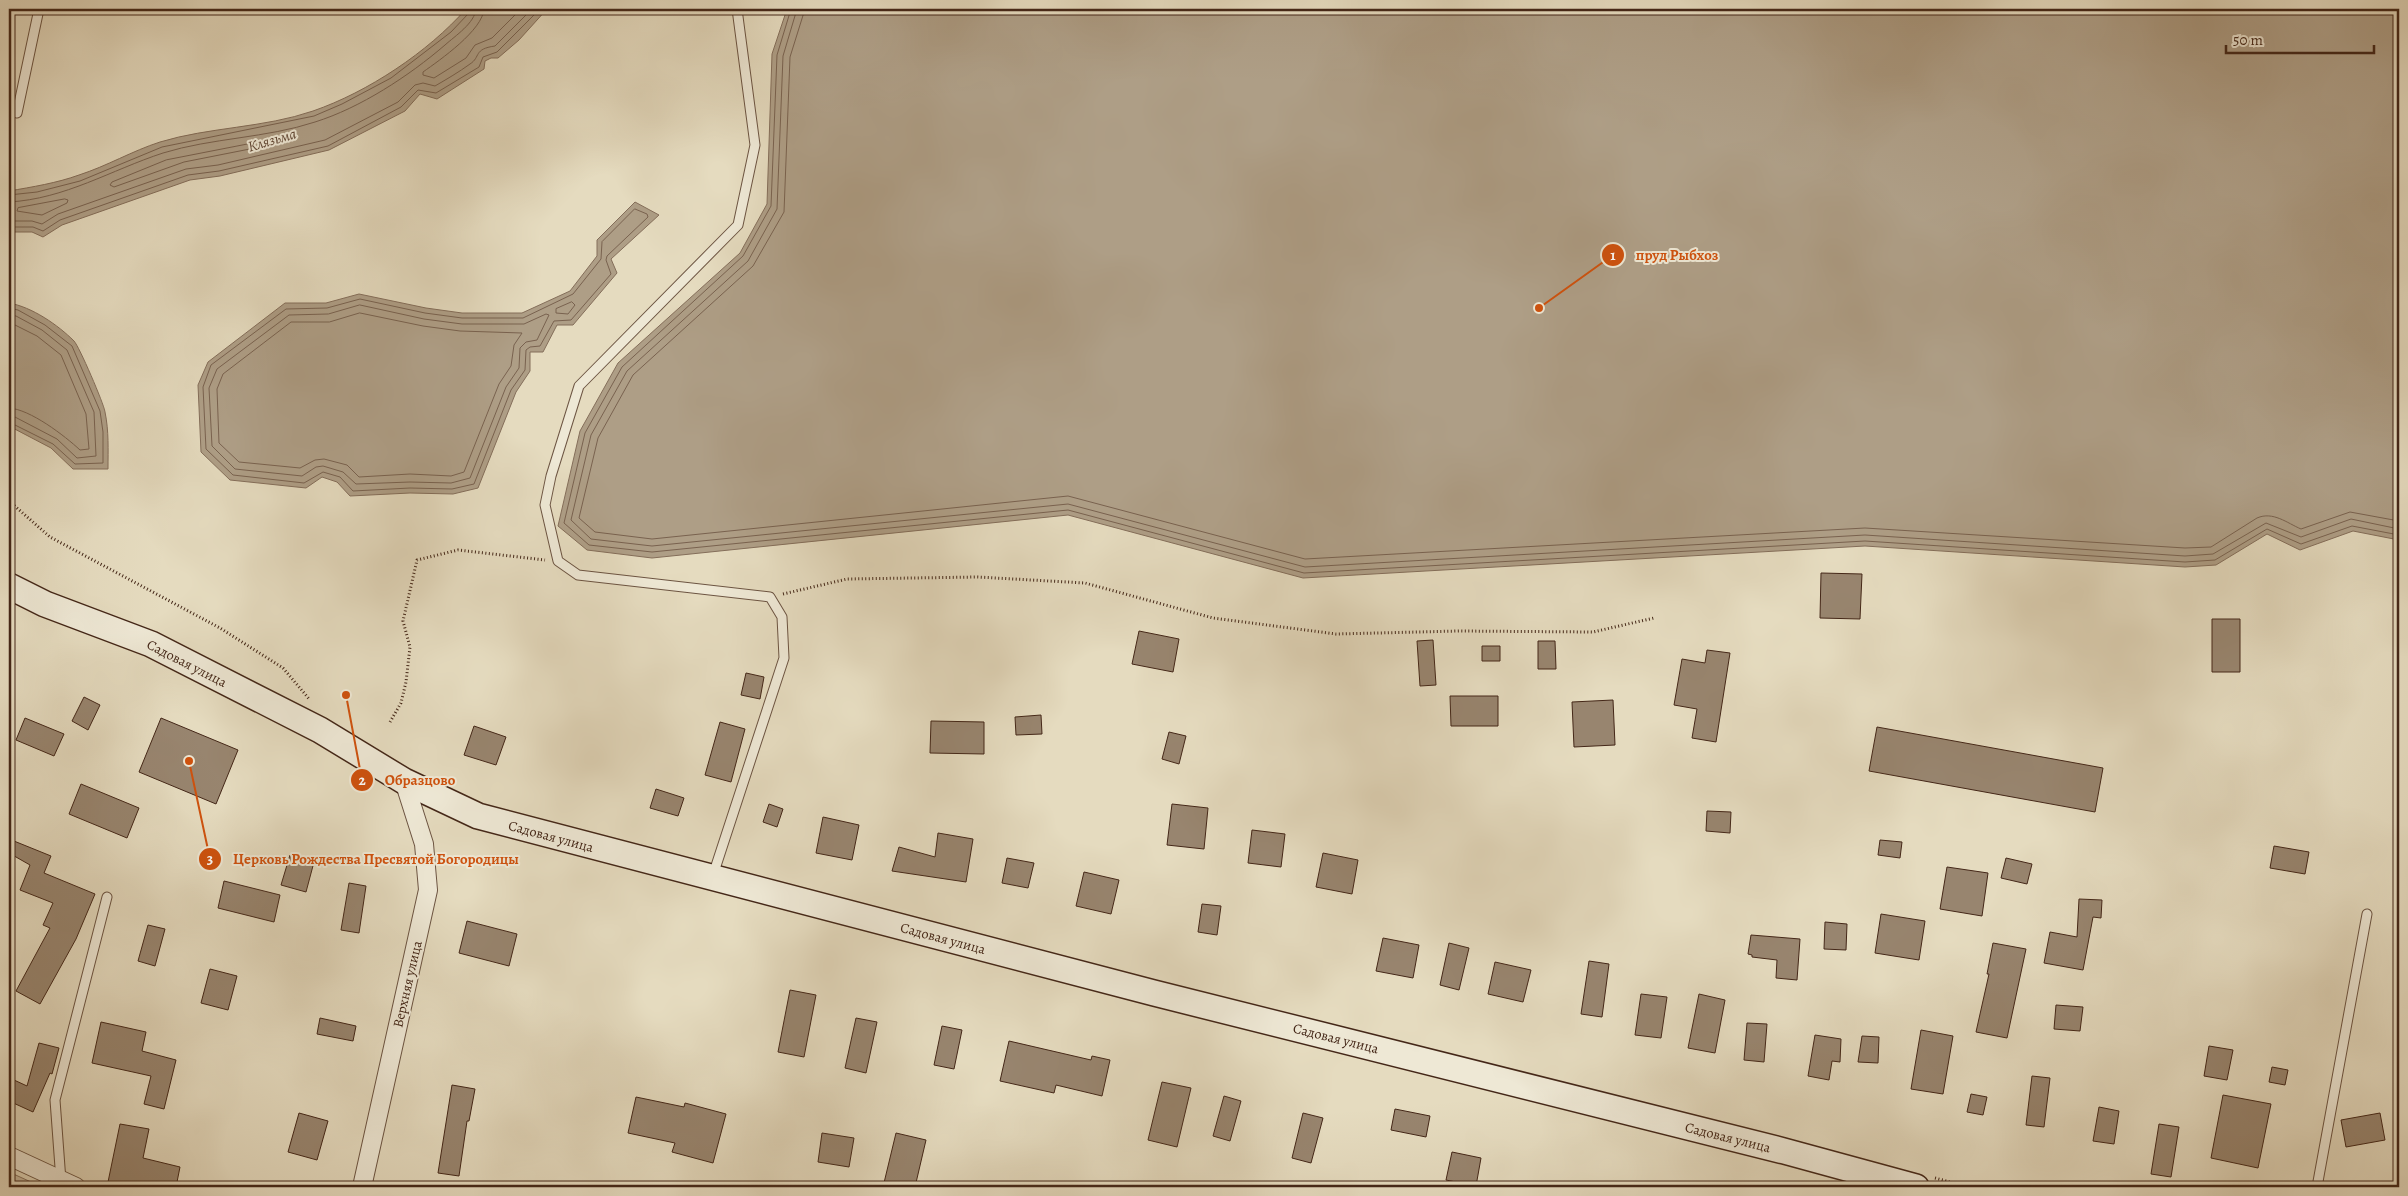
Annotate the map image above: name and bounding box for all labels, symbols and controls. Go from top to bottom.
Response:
scale bar [2226,22,2373,54]
text: 50 m [2233,30,2263,50]
water label: Клязьма [245,124,299,156]
callout: пруд Рыбхоз [1600,240,1728,270]
text: 1 [1610,245,1616,265]
text: пруд Рыбхоз [1636,245,1719,265]
street label: Садовая улица [143,635,231,692]
callout: Образцово [350,765,465,795]
text: 2 [358,770,366,790]
text: Образцово [385,770,456,790]
street label: Садовая улица [506,816,596,857]
callout: Церковь Рождества Пресвятой Богородицы [198,844,529,874]
text: 3 [207,849,213,869]
text: Церковь Рождества Пресвятой Богородицы [233,849,519,869]
street label: Садовая улица [898,918,988,959]
street label: Верхняя улица [388,938,427,1029]
street label: Садовая улица [1291,1019,1381,1058]
street label: Садовая улица [1683,1118,1773,1157]

